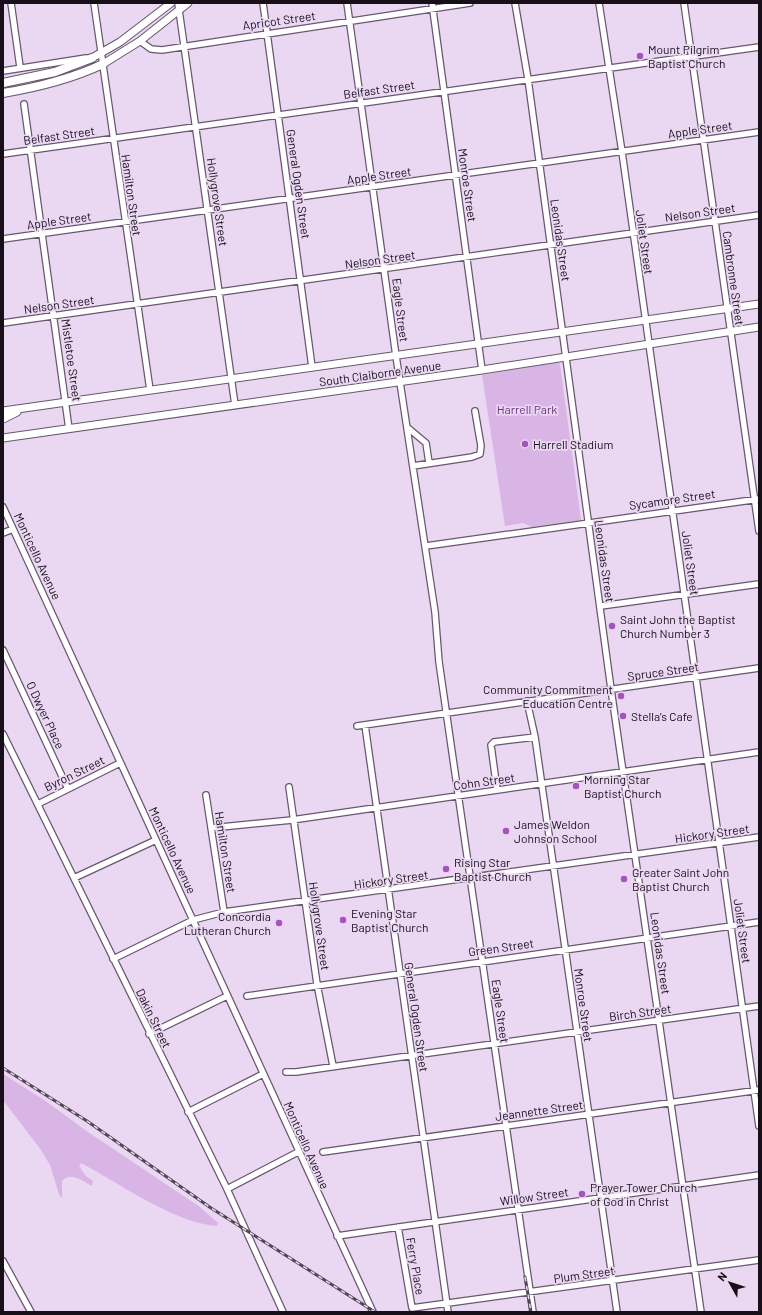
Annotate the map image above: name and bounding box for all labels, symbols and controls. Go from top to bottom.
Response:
street label: Apricot Street [242,8,316,32]
place label: Mount Pilgrim Baptist Church [648,42,725,70]
marker: Mount Pilgrim Baptist Church [635,51,645,61]
street label: Belfast Street [342,77,416,101]
street label: Apple Street [667,118,733,140]
street label: Belfast Street [22,123,96,147]
street label: General Ogden Street [284,128,314,240]
street label: Monroe Street [456,147,480,223]
street label: Hamilton Street [119,153,145,237]
street label: Hollygrove Street [205,157,231,247]
street label: Apple Street [346,164,412,186]
street label: Leonidas Street [548,198,574,282]
street label: Nelson Street [664,200,736,224]
street label: Apple Street [26,209,92,231]
street label: Joliet Street [634,209,656,275]
street label: Cambronne Street [720,230,748,326]
street label: Nelson Street [344,247,416,271]
street label: Eagle Street [390,277,412,343]
street label: Nelson Street [23,292,95,316]
street label: Mistletoe Street [59,318,85,402]
street label: South Claiborne Avenue [318,357,442,389]
park label: Harrell Park [497,402,557,416]
place label: Harrell Stadium [533,437,614,451]
marker: Harrell Stadium [520,439,530,449]
street label: Sycamore Street [628,486,716,512]
street label: Monticello Avenue [12,510,64,602]
street label: Leonidas Street [592,519,618,603]
street label: Joliet Street [680,530,702,596]
place label: Saint John the Baptist Church Number 3 [620,612,736,640]
marker: Saint John the Baptist Church Number 3 [607,621,617,631]
street label: Spruce Street [626,659,700,683]
street label: O Dwyer Place [24,679,68,751]
place label: Community Commitment Education Centre [483,682,613,710]
marker: Community Commitment Education Centre [616,691,626,701]
place label: Stella's Cafe [631,709,693,723]
marker: Stella's Cafe [618,711,628,721]
street label: Byron Street [42,752,106,794]
street label: Cohn Street [452,770,516,792]
place label: Morning Star Baptist Church [584,772,661,800]
marker: Morning Star Baptist Church [571,781,581,791]
street label: Monticello Avenue [147,804,199,896]
street label: Hamilton Street [213,810,239,894]
place label: James Weldon Johnson School [514,817,597,845]
street label: Hickory Street [674,821,750,845]
marker: James Weldon Johnson School [501,826,511,836]
place label: Rising Star Baptist Church [454,855,531,883]
marker: Rising Star Baptist Church [441,864,451,874]
place label: Greater Saint John Baptist Church [632,865,729,893]
street label: Hickory Street [353,867,429,891]
marker: Greater Saint John Baptist Church [619,874,629,884]
street label: Hollygrove Street [307,881,333,971]
street label: Joliet Street [732,898,754,964]
place label: Evening Star Baptist Church [351,906,428,934]
place label: Concordia Lutheran Church [184,909,271,937]
street label: Leonidas Street [648,911,674,995]
marker: Evening Star Baptist Church [338,915,348,925]
marker: Concordia Lutheran Church [274,918,284,928]
street label: Green Street [467,935,535,959]
street label: General Ogden Street [402,961,432,1073]
street label: Monroe Street [572,967,596,1043]
street label: Eagle Street [490,978,512,1044]
street label: Dakin Street [134,986,174,1050]
street label: Birch Street [608,1001,672,1023]
street label: Jeannette Street [494,1097,584,1123]
street label: Monticello Avenue [281,1099,333,1191]
place label: Prayer Tower Church of God in Christ [590,1180,697,1208]
street label: Willow Street [499,1184,569,1208]
marker: Prayer Tower Church of God in Christ [577,1189,587,1199]
street label: Ferry Place [404,1236,428,1296]
street label: Plum Street [553,1263,615,1285]
north arrow [710,1263,750,1303]
text: N [714,1269,729,1283]

